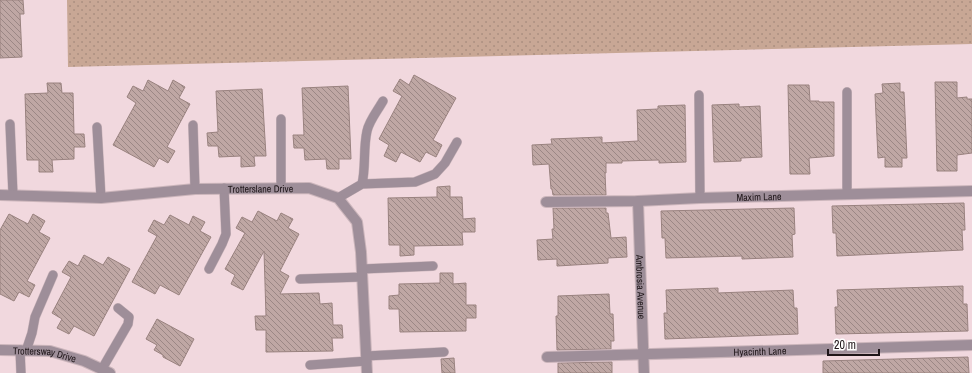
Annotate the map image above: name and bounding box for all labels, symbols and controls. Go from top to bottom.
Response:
street label: Trotterslane Drive [228,182,294,196]
street label: Maxim Lane [736,190,782,204]
street label: Ambrosia Avenue [633,253,648,320]
scale bar [828,331,879,357]
text: 20 m [834,337,856,353]
street label: Trottersway Drive [13,344,78,366]
street label: Hyacinth Lane [733,344,787,359]

